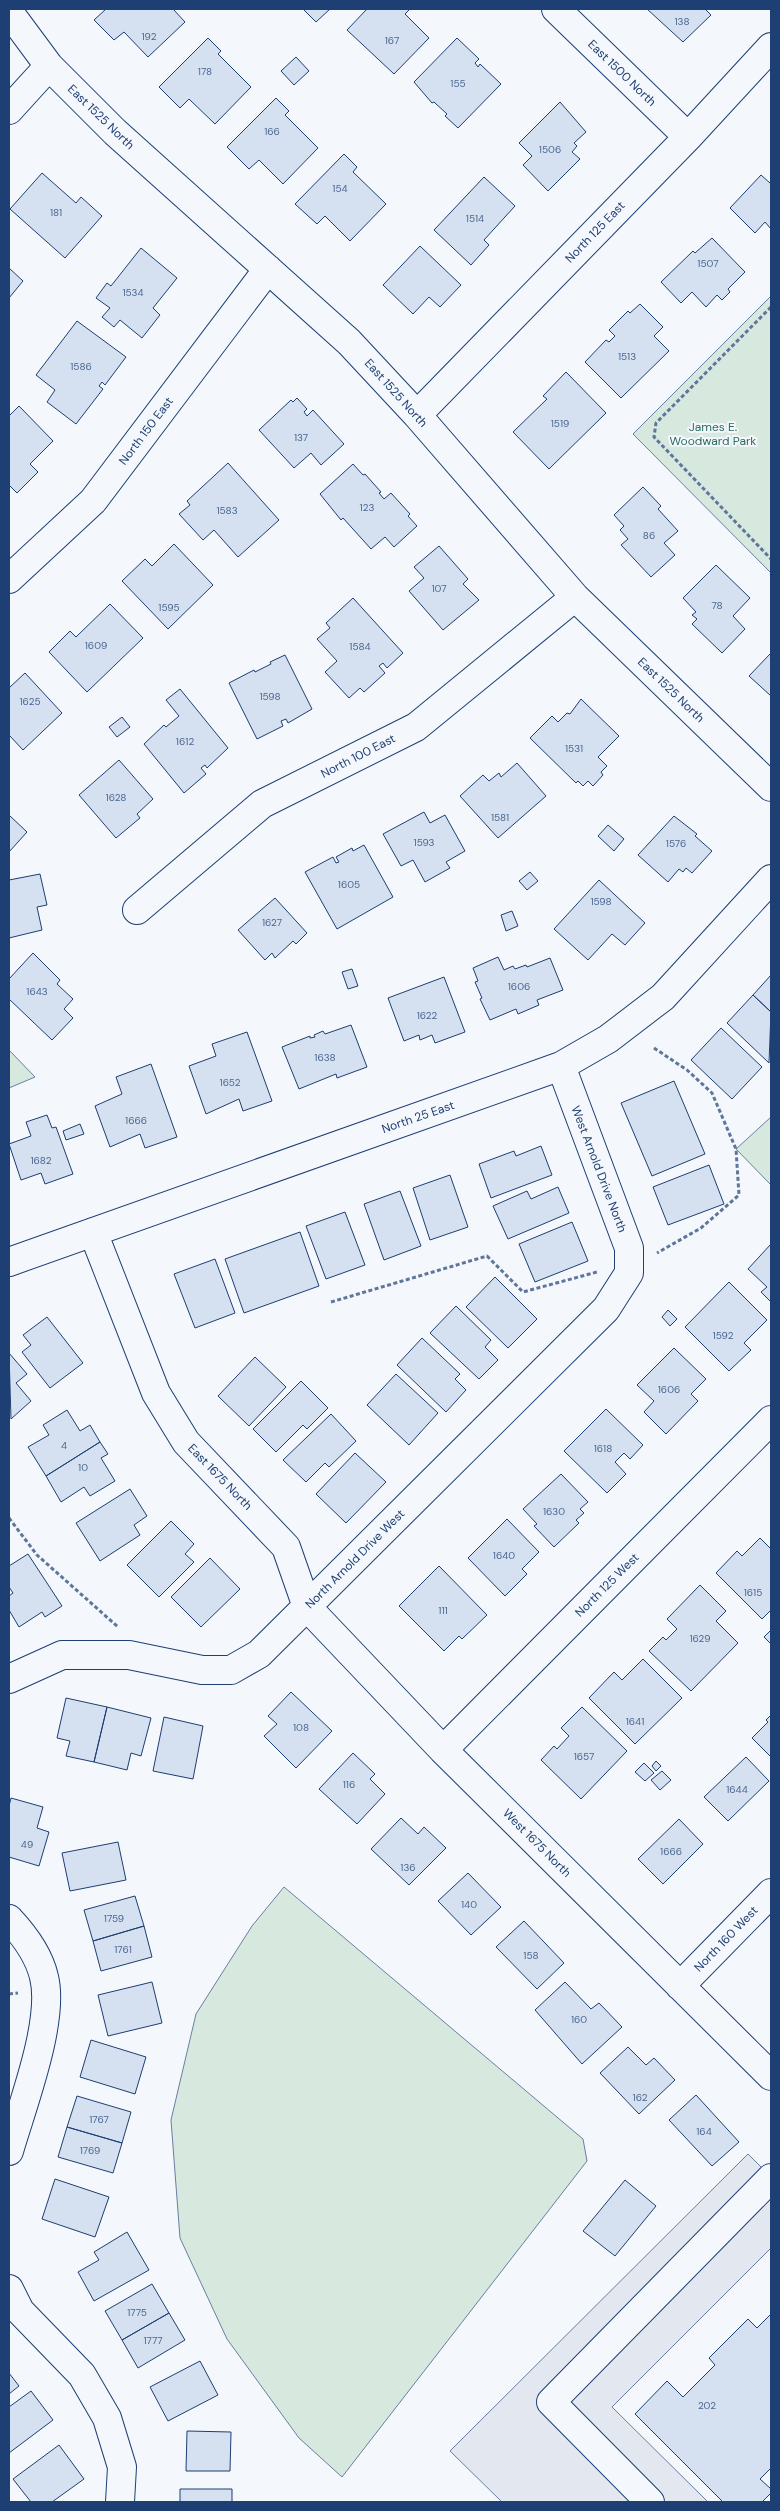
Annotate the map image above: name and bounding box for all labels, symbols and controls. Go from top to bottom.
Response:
house number: 138 [674,15,690,28]
house number: 192 [142,30,157,43]
house number: 167 [385,34,399,47]
street label: East 1500 North [584,36,660,110]
house number: 178 [198,65,212,78]
house number: 155 [450,77,466,90]
street label: East 1525 North [64,81,138,153]
house number: 166 [264,125,280,138]
house number: 1506 [539,143,561,156]
house number: 154 [332,182,348,195]
street label: North 125 East [562,198,629,266]
house number: 181 [50,206,62,219]
house number: 1514 [466,212,484,225]
house number: 1507 [697,257,719,270]
house number: 1534 [122,286,144,299]
house number: 1513 [618,350,636,363]
street label: East 1525 North [361,355,431,431]
house number: 1586 [70,360,92,373]
street label: North 150 East [115,394,177,468]
house number: 1519 [551,417,569,430]
park label: James E. Woodward Park [670,419,756,449]
house number: 137 [294,431,308,444]
house number: 123 [360,501,374,514]
house number: 1583 [216,504,238,517]
house number: 86 [643,529,655,542]
house number: 107 [431,582,447,595]
house number: 78 [711,599,723,612]
house number: 1595 [158,601,180,614]
house number: 1609 [85,639,107,652]
house number: 1584 [349,640,371,653]
street label: East 1525 North [634,654,708,726]
house number: 1598 [259,690,281,703]
house number: 1625 [20,695,41,708]
street label: North 100 East [318,730,398,782]
house number: 1612 [176,735,194,748]
house number: 1531 [565,742,583,755]
house number: 1628 [106,791,126,804]
house number: 1581 [491,811,509,824]
house number: 1593 [414,836,435,849]
house number: 1576 [666,837,686,850]
house number: 1605 [338,878,360,891]
house number: 1598 [590,895,612,908]
house number: 1627 [262,916,282,929]
house number: 1606 [508,980,530,993]
house number: 1643 [26,985,48,998]
house number: 1622 [417,1009,438,1022]
house number: 1638 [314,1051,336,1064]
house number: 1652 [220,1076,241,1089]
street label: North 25 East [380,1097,457,1137]
street label: West Arnold Drive North [567,1103,631,1235]
house number: 1666 [125,1114,147,1127]
house number: 1682 [30,1154,52,1167]
house number: 1592 [713,1329,734,1342]
house number: 1606 [658,1383,680,1396]
house number: 4 [61,1439,67,1452]
street label: East 1675 North [184,1441,256,1514]
house number: 1618 [594,1442,612,1455]
house number: 10 [78,1461,88,1474]
house number: 1630 [543,1505,565,1518]
street label: North Arnold Drive West [302,1506,408,1612]
house number: 1640 [493,1549,515,1562]
street label: North 125 West [572,1549,643,1620]
house number: 1615 [744,1586,762,1599]
house number: 111 [438,1604,448,1617]
house number: 1629 [689,1632,711,1645]
house number: 1641 [626,1715,644,1728]
house number: 108 [293,1721,309,1734]
house number: 1657 [574,1750,594,1763]
house number: 116 [343,1778,355,1791]
house number: 1644 [726,1783,748,1796]
street label: West 1675 North [499,1805,575,1881]
house number: 49 [21,1838,33,1851]
house number: 1666 [660,1845,682,1858]
house number: 136 [400,1861,416,1874]
house number: 140 [461,1898,477,1911]
street label: North 160 West [691,1902,762,1975]
house number: 1759 [104,1912,124,1925]
house number: 1761 [114,1943,132,1956]
house number: 158 [523,1949,539,1962]
house number: 160 [571,2013,587,2026]
house number: 162 [633,2091,648,2104]
house number: 1767 [89,2113,109,2126]
house number: 164 [696,2125,712,2138]
house number: 1769 [80,2144,100,2157]
house number: 1775 [127,2306,147,2319]
house number: 1777 [143,2334,163,2347]
house number: 202 [698,2399,716,2412]

